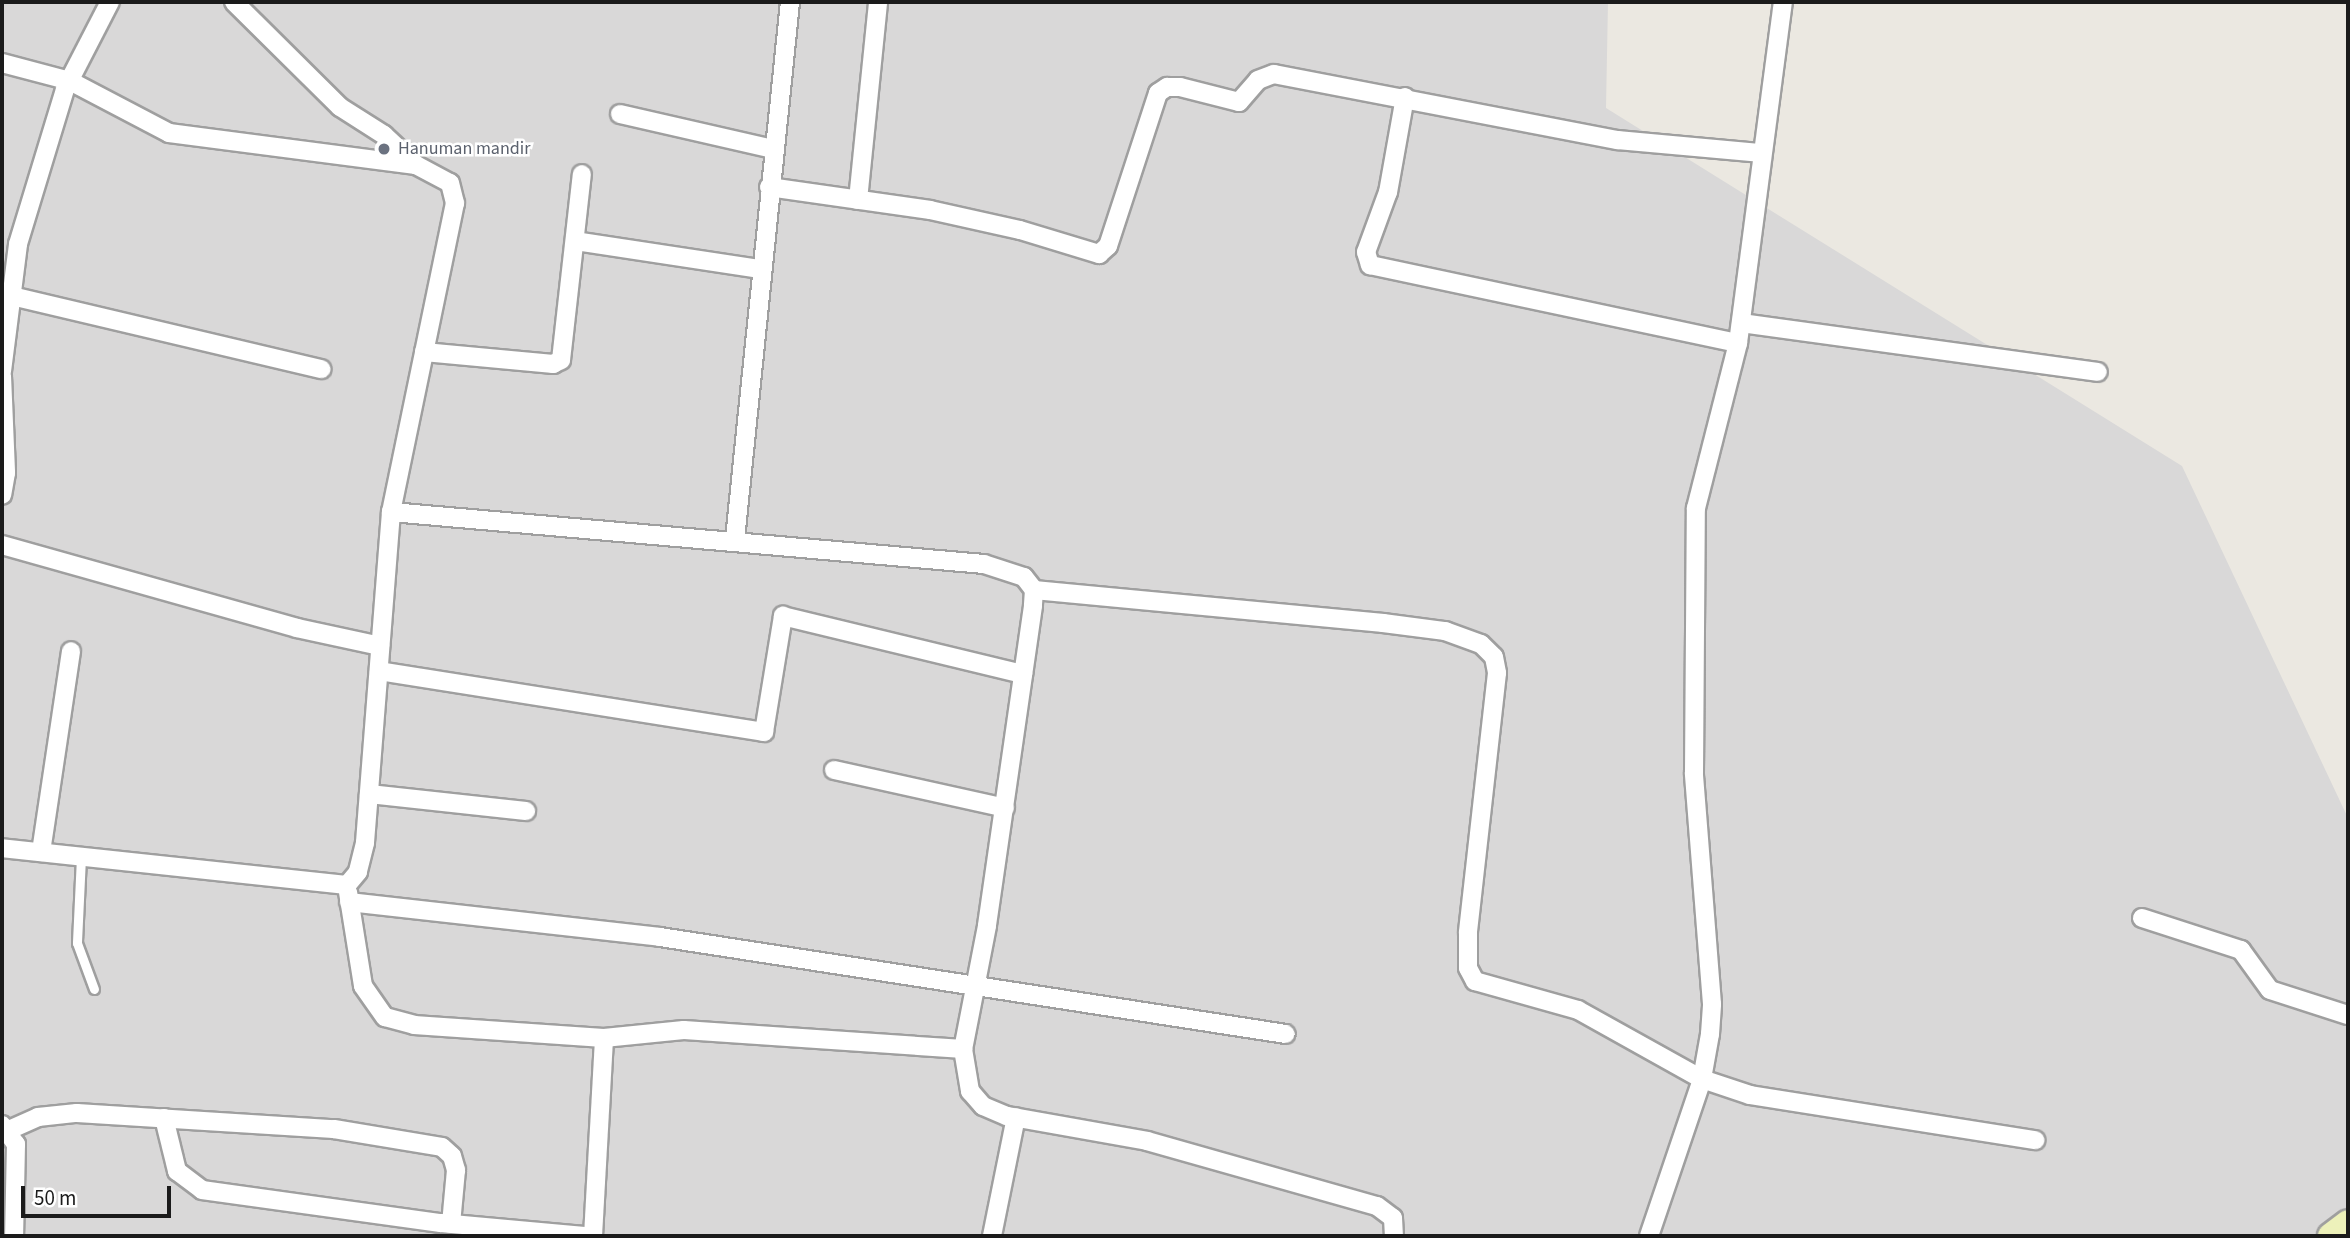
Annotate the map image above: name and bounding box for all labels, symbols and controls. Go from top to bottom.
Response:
place label: Hanuman mandir [398,138,530,160]
marker: Hanuman mandir [376,141,392,157]
scale bar [24,1172,175,1216]
text: 50 m [34,1183,76,1213]

